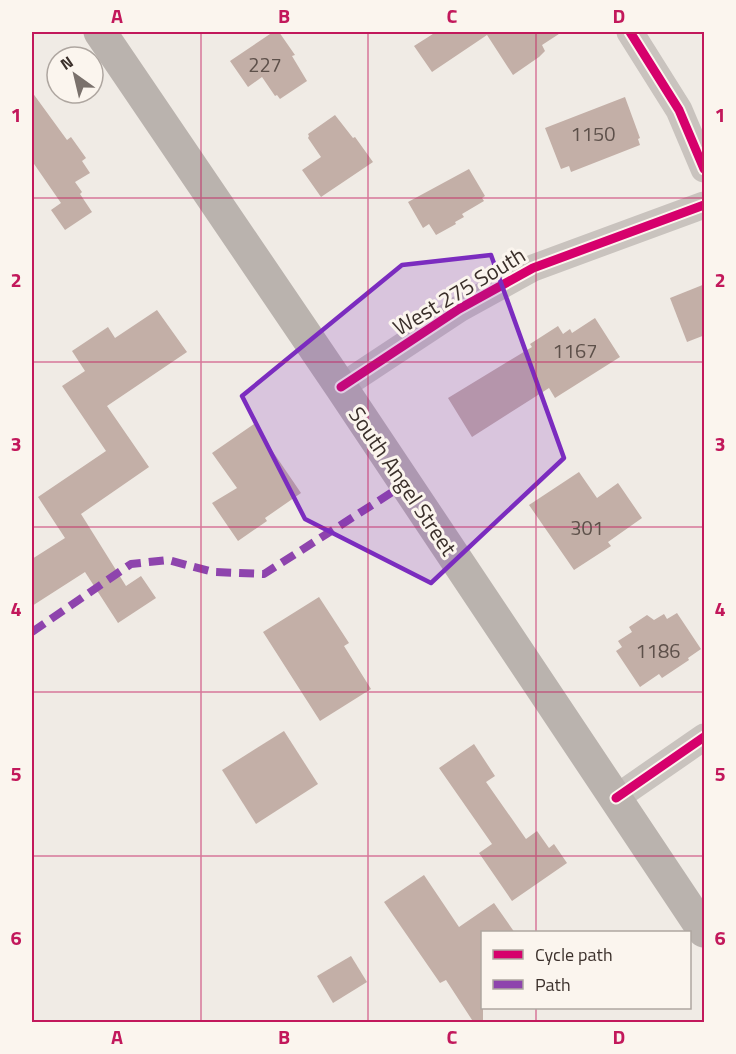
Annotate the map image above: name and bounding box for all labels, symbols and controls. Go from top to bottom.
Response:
text: A [111,0,123,31]
text: B [278,0,290,31]
text: C [447,0,458,31]
text: D [613,0,625,31]
north arrow [45,45,105,105]
house number: 227 [248,49,282,80]
text: N [55,50,78,76]
text: 1 [10,99,22,130]
text: 1 [714,99,726,130]
house number: 1150 [571,118,615,149]
street label: West 275 South [386,238,532,344]
text: 2 [10,264,22,295]
text: 2 [714,264,726,295]
house number: 1167 [553,335,597,366]
street label: South Angel Street [340,400,466,563]
text: 3 [10,428,22,459]
text: 3 [714,428,726,459]
house number: 301 [570,512,604,543]
text: 4 [10,593,22,624]
text: 4 [714,593,726,624]
house number: 1186 [636,635,680,666]
text: 5 [10,758,22,789]
text: 5 [714,758,726,789]
text: 6 [10,922,22,953]
text: 6 [714,922,726,953]
legend [481,931,691,1009]
text: Cycle path [535,941,613,968]
text: Path [535,971,571,998]
text: A [111,1021,123,1052]
text: B [278,1021,290,1052]
text: C [447,1021,458,1052]
text: D [613,1021,625,1052]

